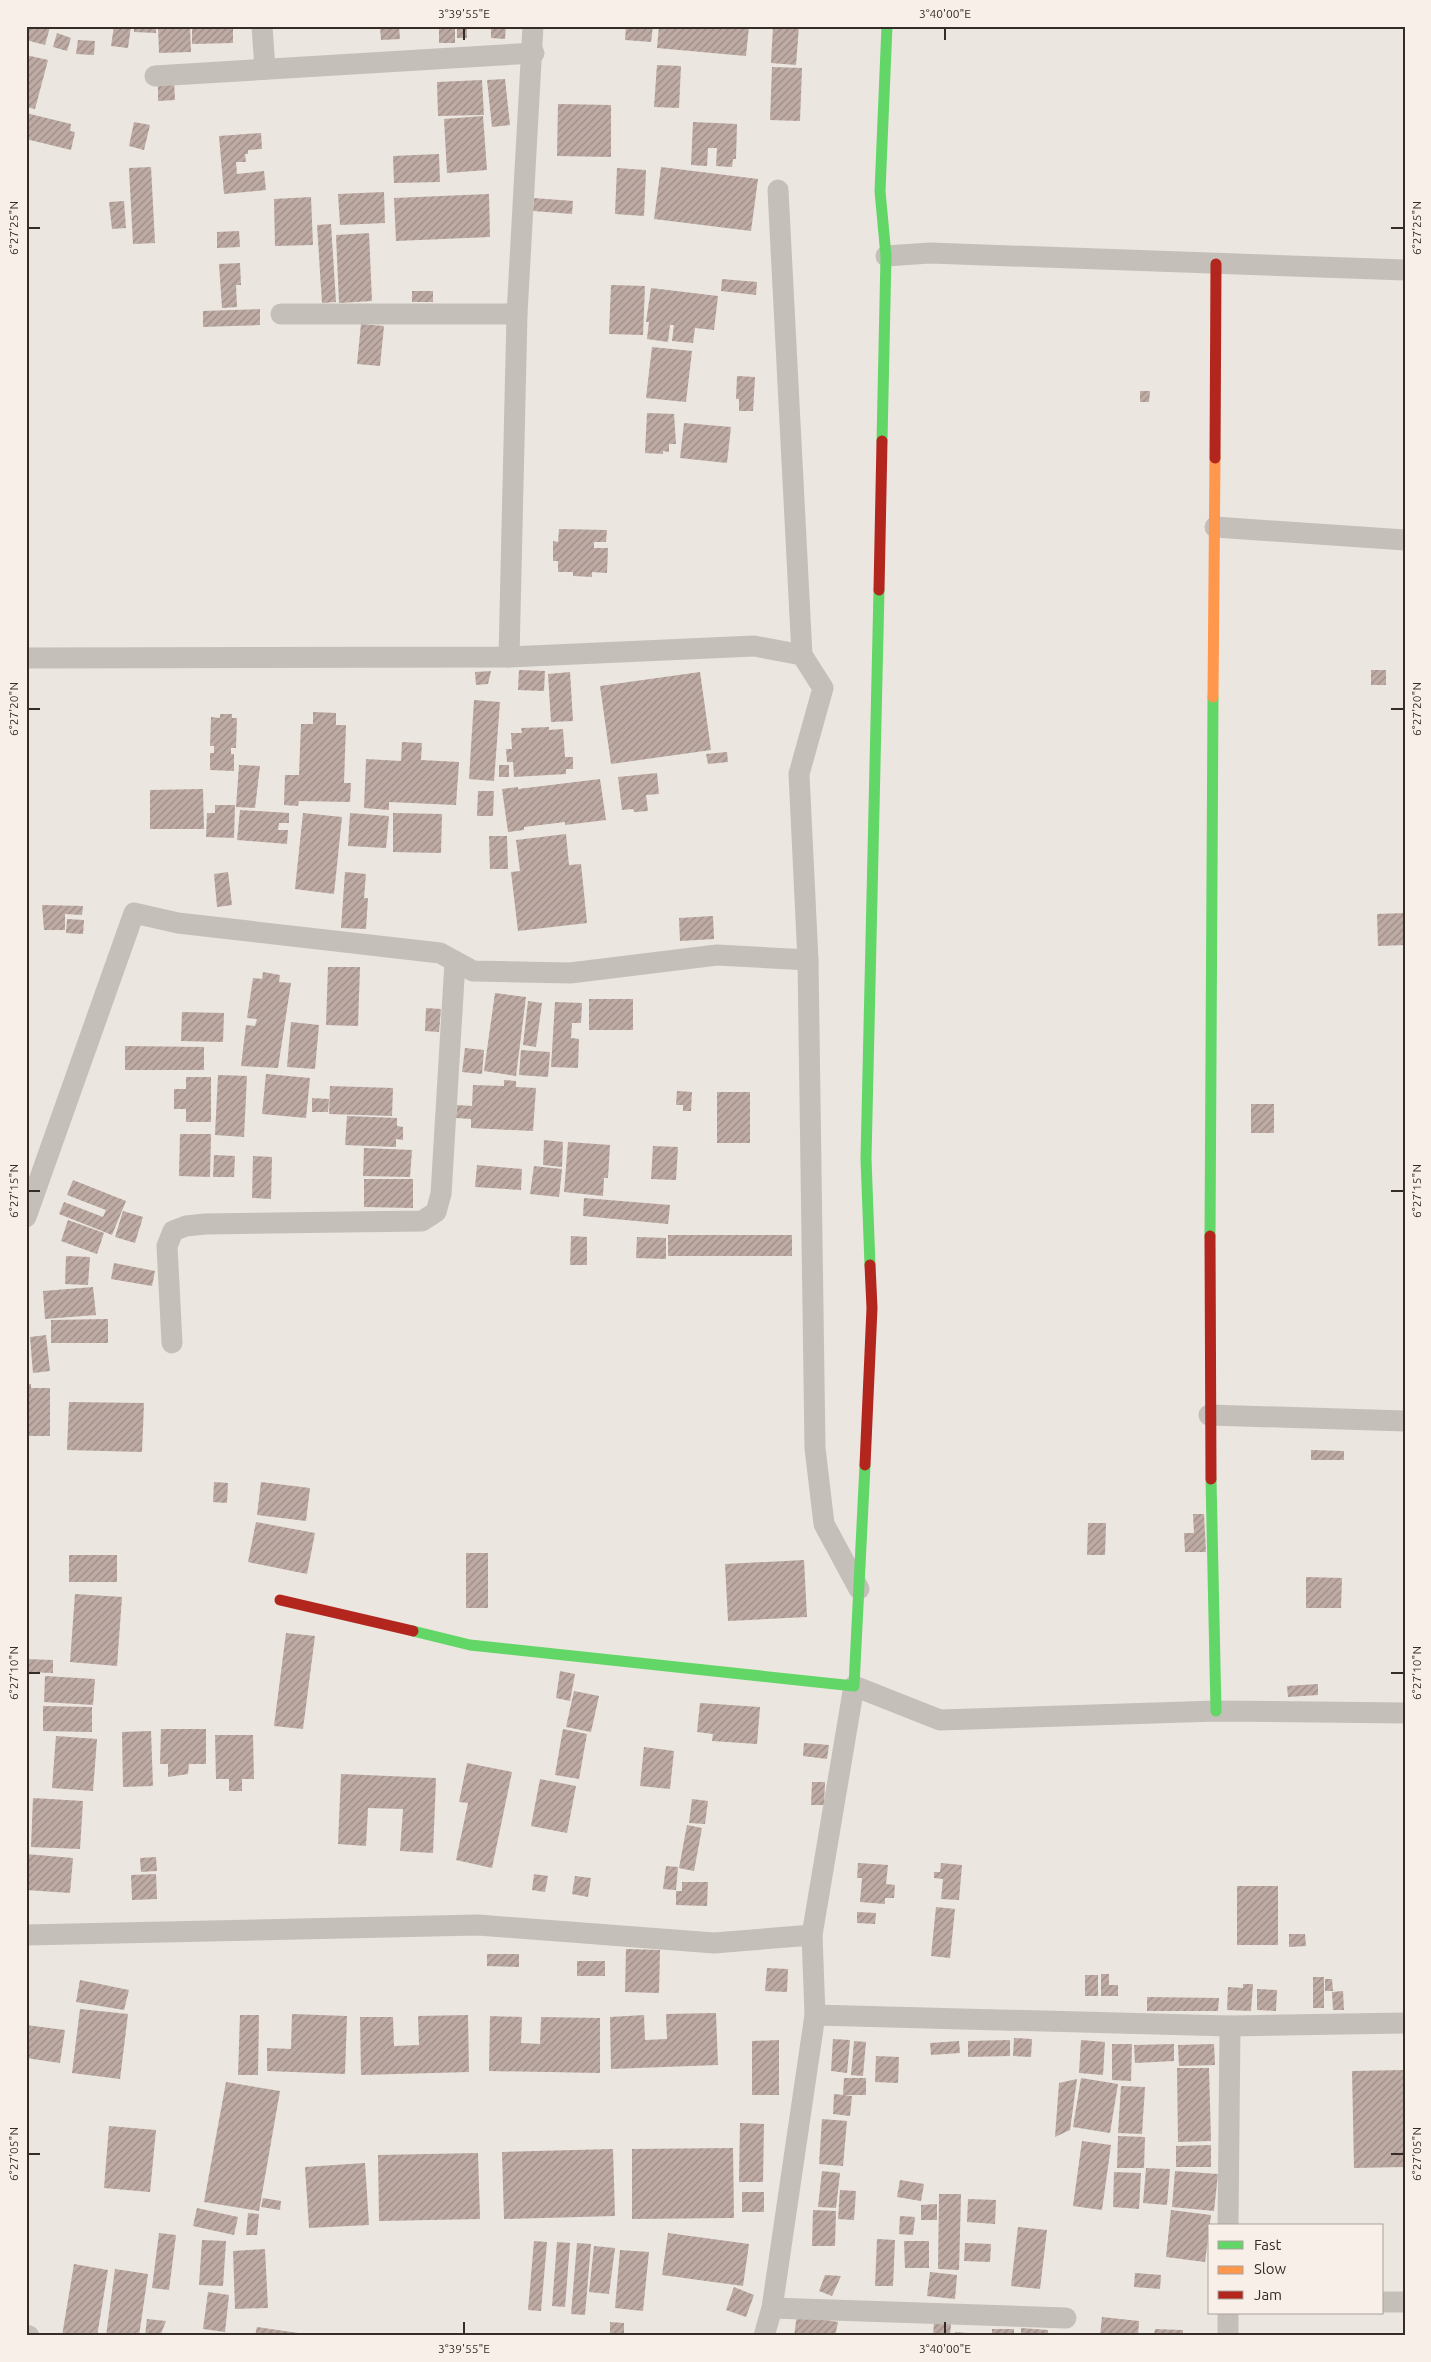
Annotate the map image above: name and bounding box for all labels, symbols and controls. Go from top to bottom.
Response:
text: 3°39'55"E [438,7,490,20]
text: 3°40'00"E [919,7,971,20]
text: 6°27'25"N [7,201,20,255]
text: 6°27'25"N [1410,201,1423,255]
text: 6°27'20"N [7,682,20,736]
text: 6°27'20"N [1410,682,1423,736]
text: 6°27'15"N [7,1164,20,1218]
text: 6°27'15"N [1410,1164,1423,1218]
text: 6°27'10"N [7,1646,20,1700]
text: 6°27'10"N [1410,1646,1423,1700]
text: 6°27'05"N [7,2127,20,2181]
text: 6°27'05"N [1410,2127,1423,2181]
legend [1208,2224,1384,2314]
text: Fast [1254,2236,1282,2253]
text: Slow [1254,2260,1287,2277]
text: Jam [1254,2286,1282,2303]
text: 3°39'55"E [438,2342,490,2355]
text: 3°40'00"E [919,2342,971,2355]

